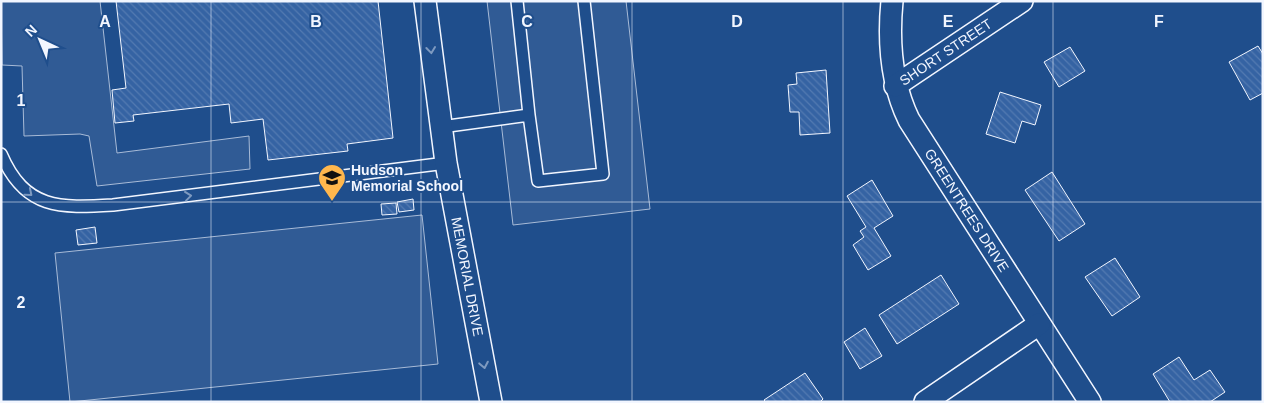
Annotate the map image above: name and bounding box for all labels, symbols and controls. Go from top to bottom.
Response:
text: A [99,13,111,30]
text: B [310,13,322,30]
text: C [521,13,533,30]
text: D [731,13,743,30]
text: F [1154,13,1164,30]
north arrow [15,15,65,65]
street label: SHORT STREET [897,15,995,89]
text: N [22,21,40,40]
one-way arrow [425,46,436,54]
text: 1 [17,92,26,109]
street label: GREENTREES DRIVE [922,146,1012,275]
place label: Hudson Memorial School [351,162,463,194]
school or university icon: Hudson Memorial School [317,163,347,202]
one-way arrow [24,187,33,196]
one-way arrow [184,191,192,202]
street label: MEMORIAL DRIVE [448,216,486,338]
text: 2 [17,294,26,311]
one-way arrow [479,361,489,369]

